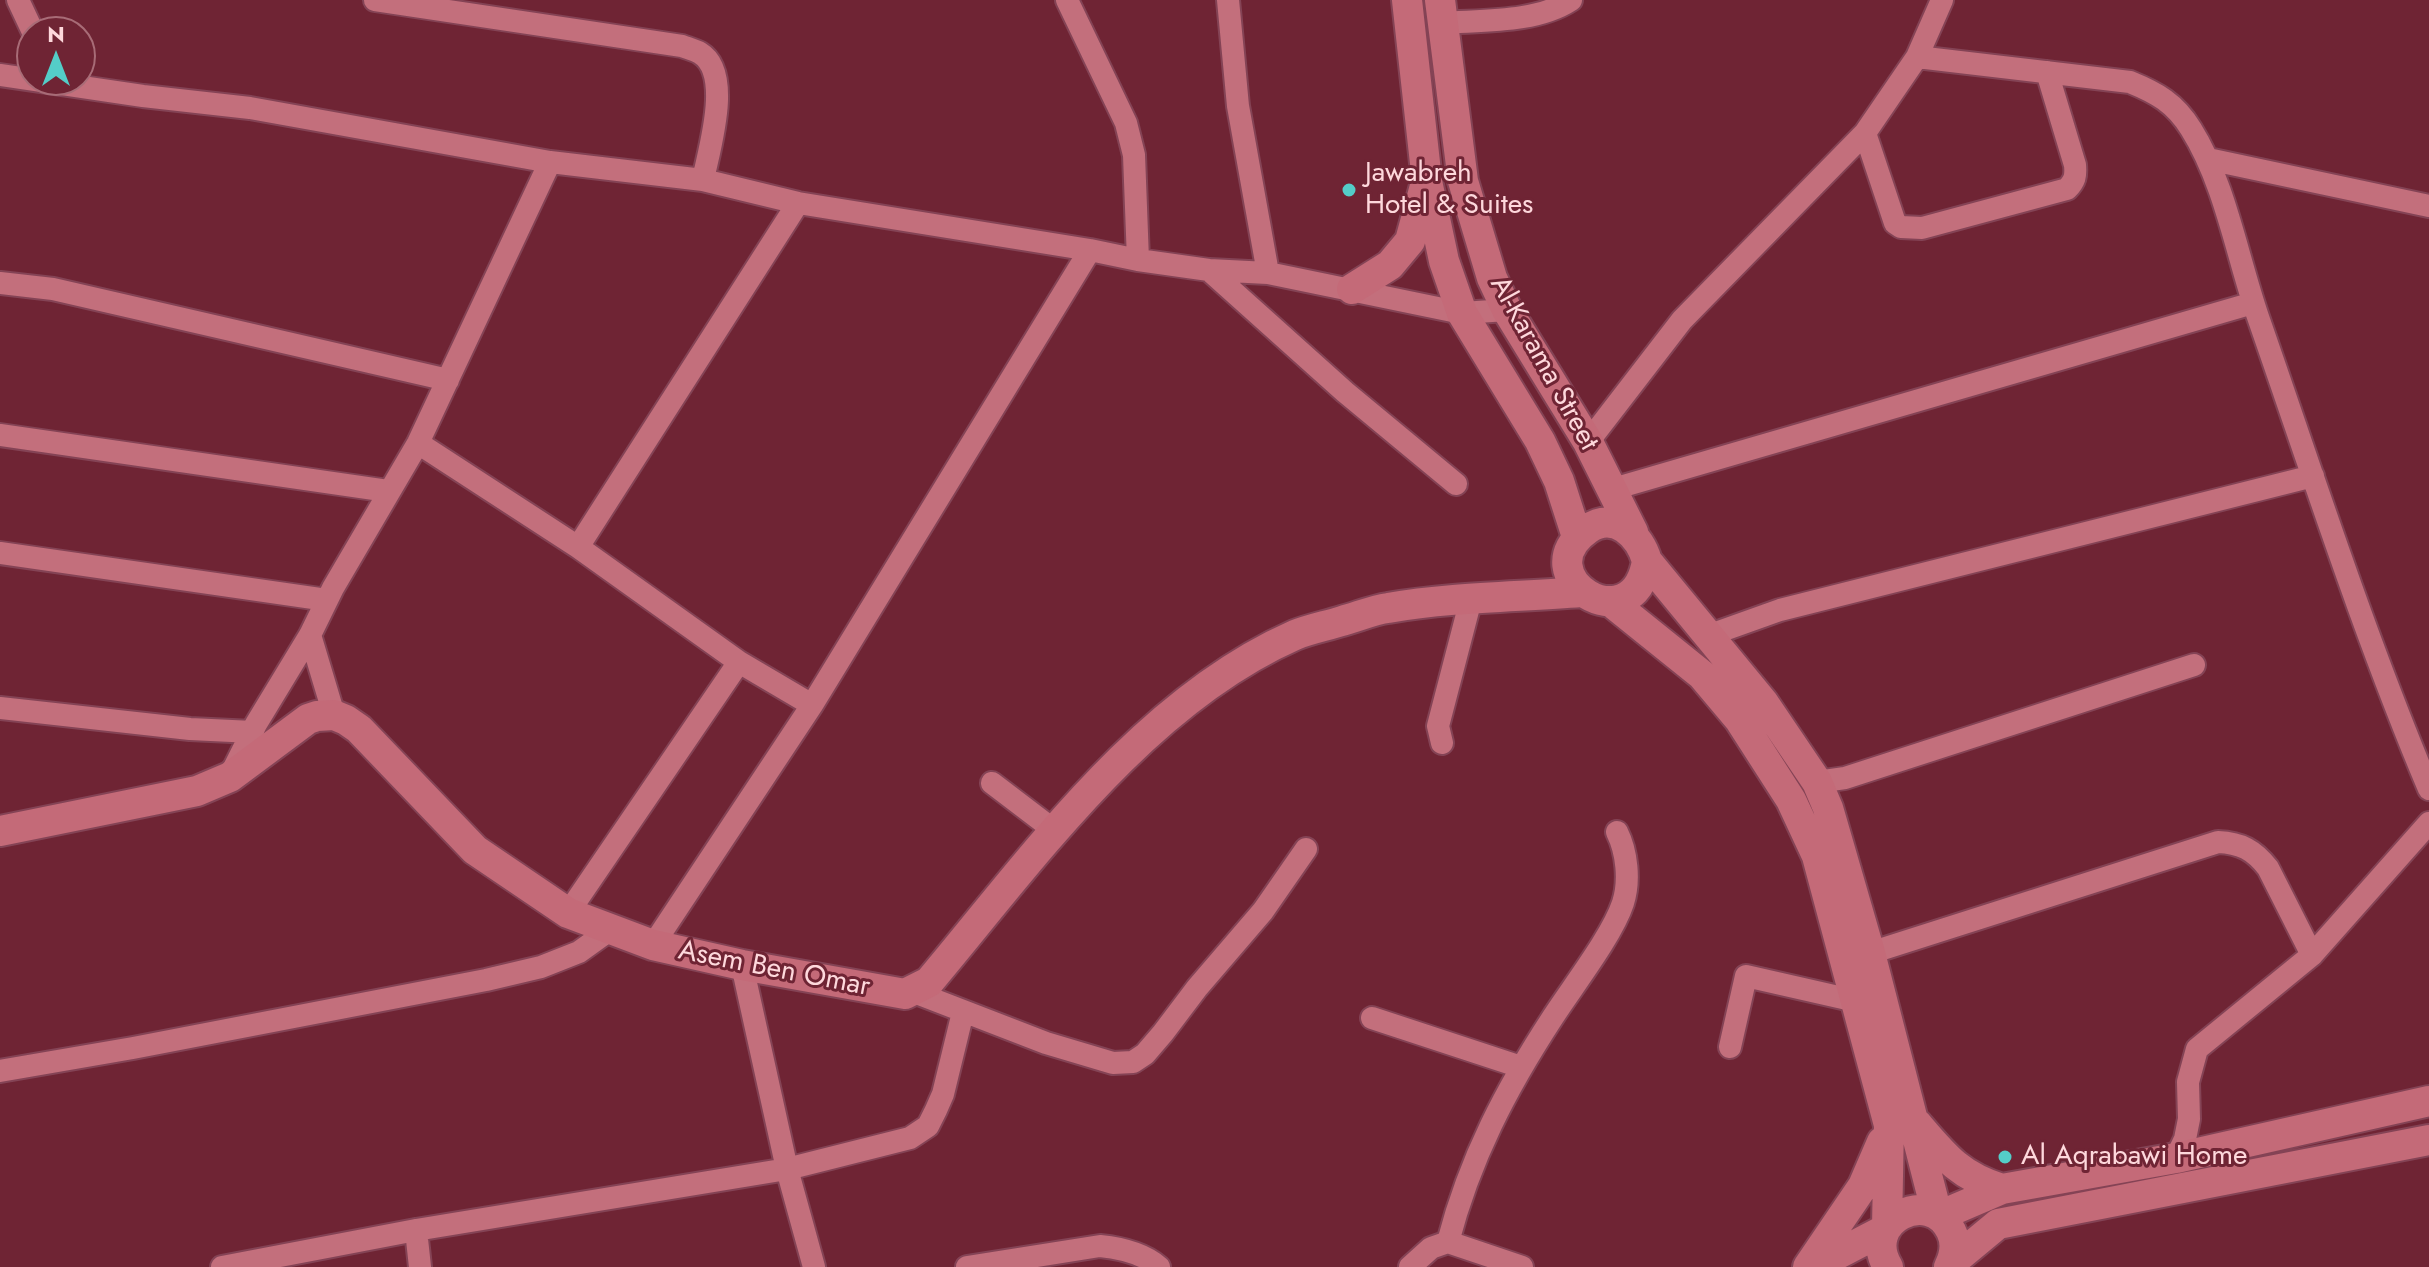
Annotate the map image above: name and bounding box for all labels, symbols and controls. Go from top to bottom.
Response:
north arrow [16,16,96,96]
text: N [47,18,65,50]
place label: Jawabreh Hotel & Suites [1365,157,1533,223]
marker: Jawabreh Hotel & Suites [1340,181,1358,199]
street label: Al-Karama Street [1481,271,1605,457]
street label: Asem Ben Omar [675,935,873,1005]
place label: Al Aqrabawi Home [2021,1140,2247,1174]
marker: Al Aqrabawi Home [1996,1148,2014,1166]

